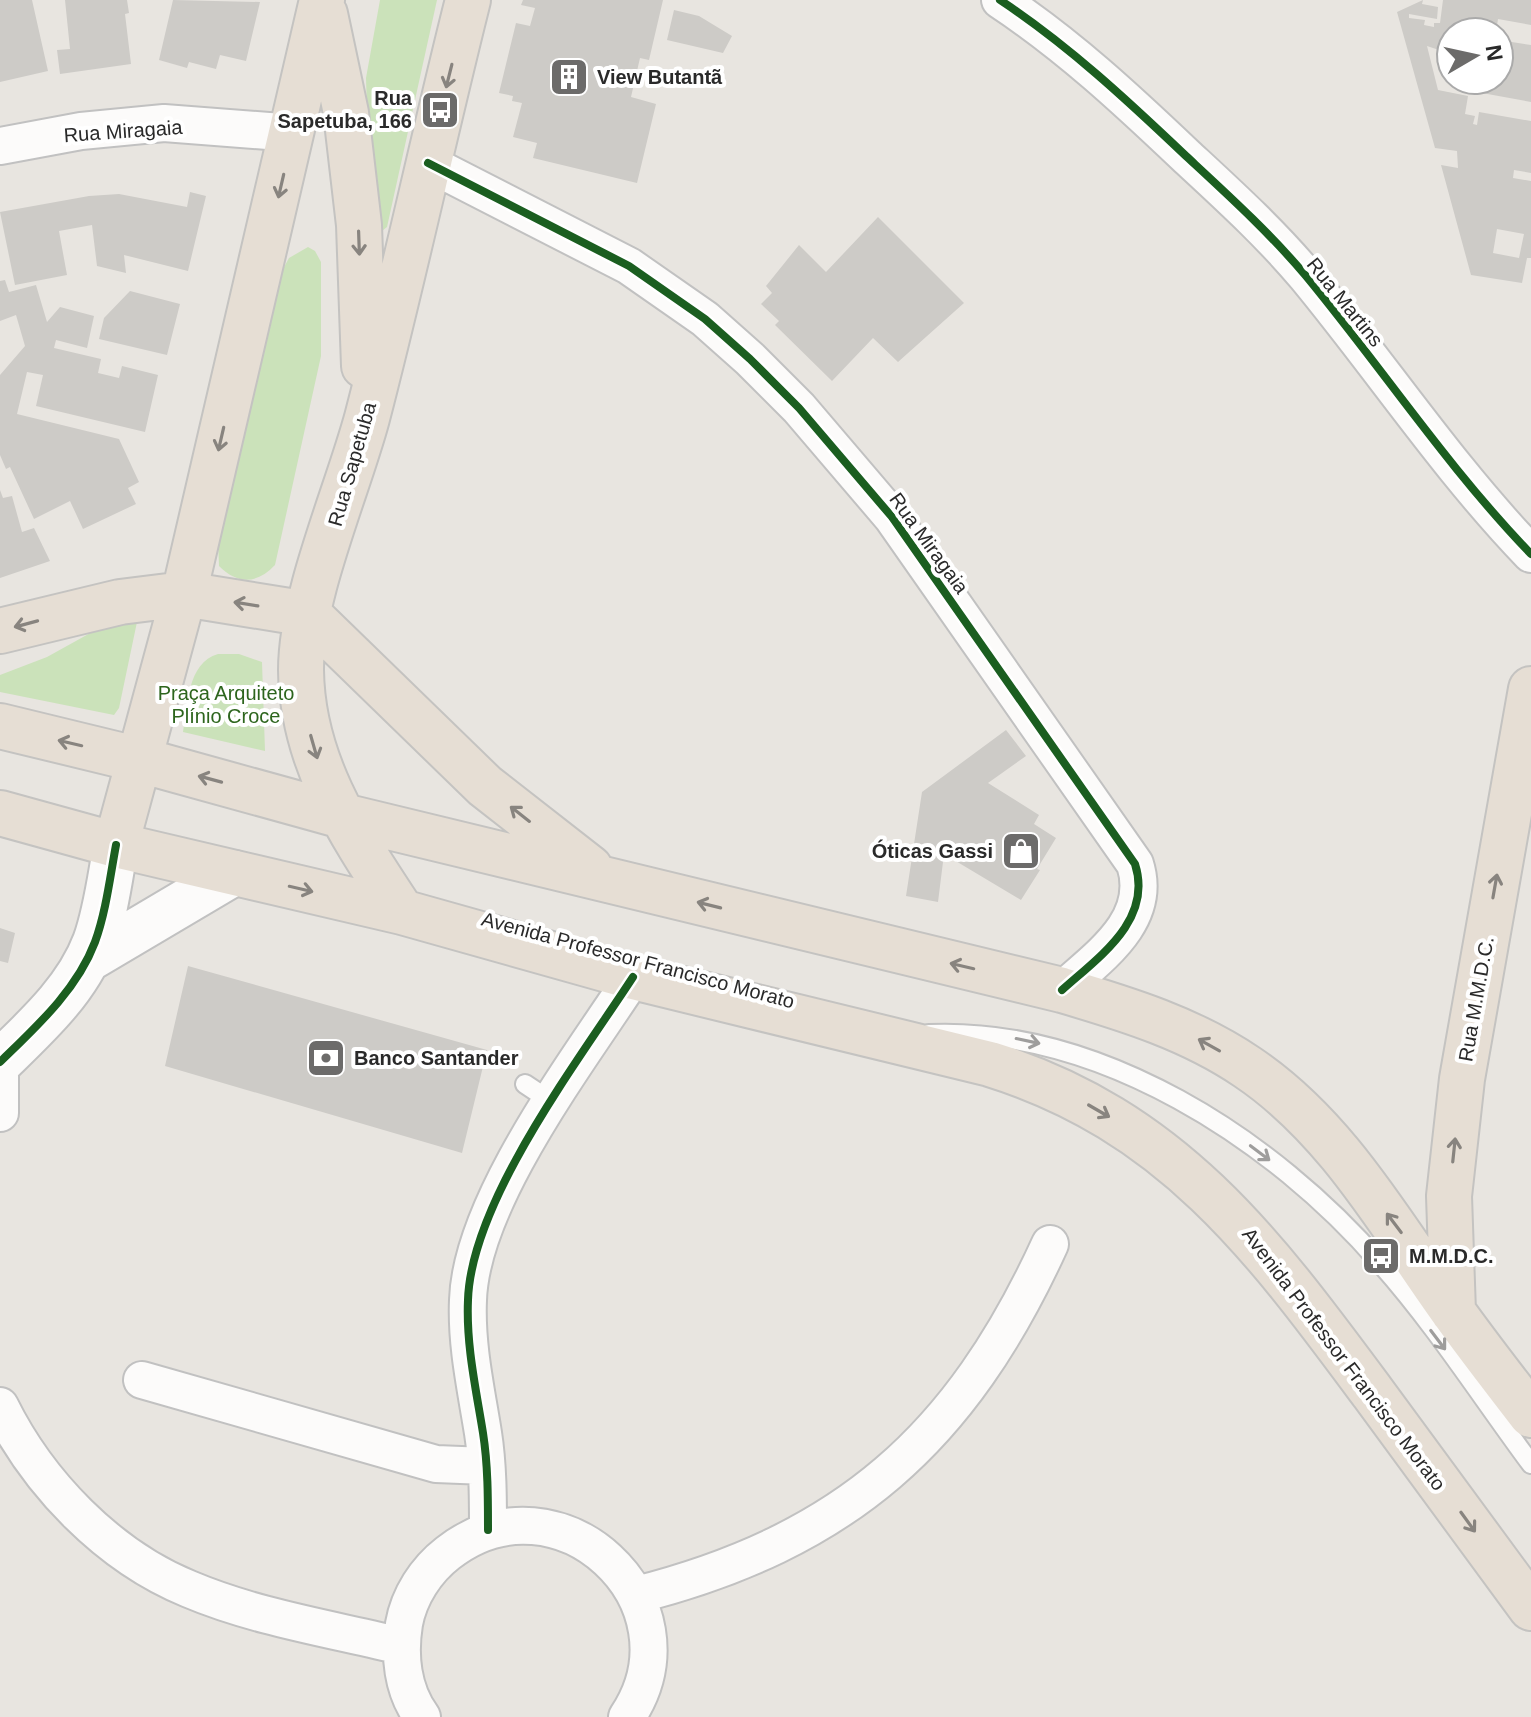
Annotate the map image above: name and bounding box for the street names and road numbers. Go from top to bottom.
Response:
street label: Rua Miragaia [63,116,184,146]
street label: Rua Martins [1303,253,1387,351]
street label: Rua Sapetuba [324,399,380,529]
street label: Rua Miragaia [885,488,973,598]
street label: Avenida Professor Francisco Morato [479,908,797,1012]
street label: Rua M.M.D.C. [1454,935,1498,1063]
street label: Avenida Professor Francisco Morato [1238,1223,1450,1495]

